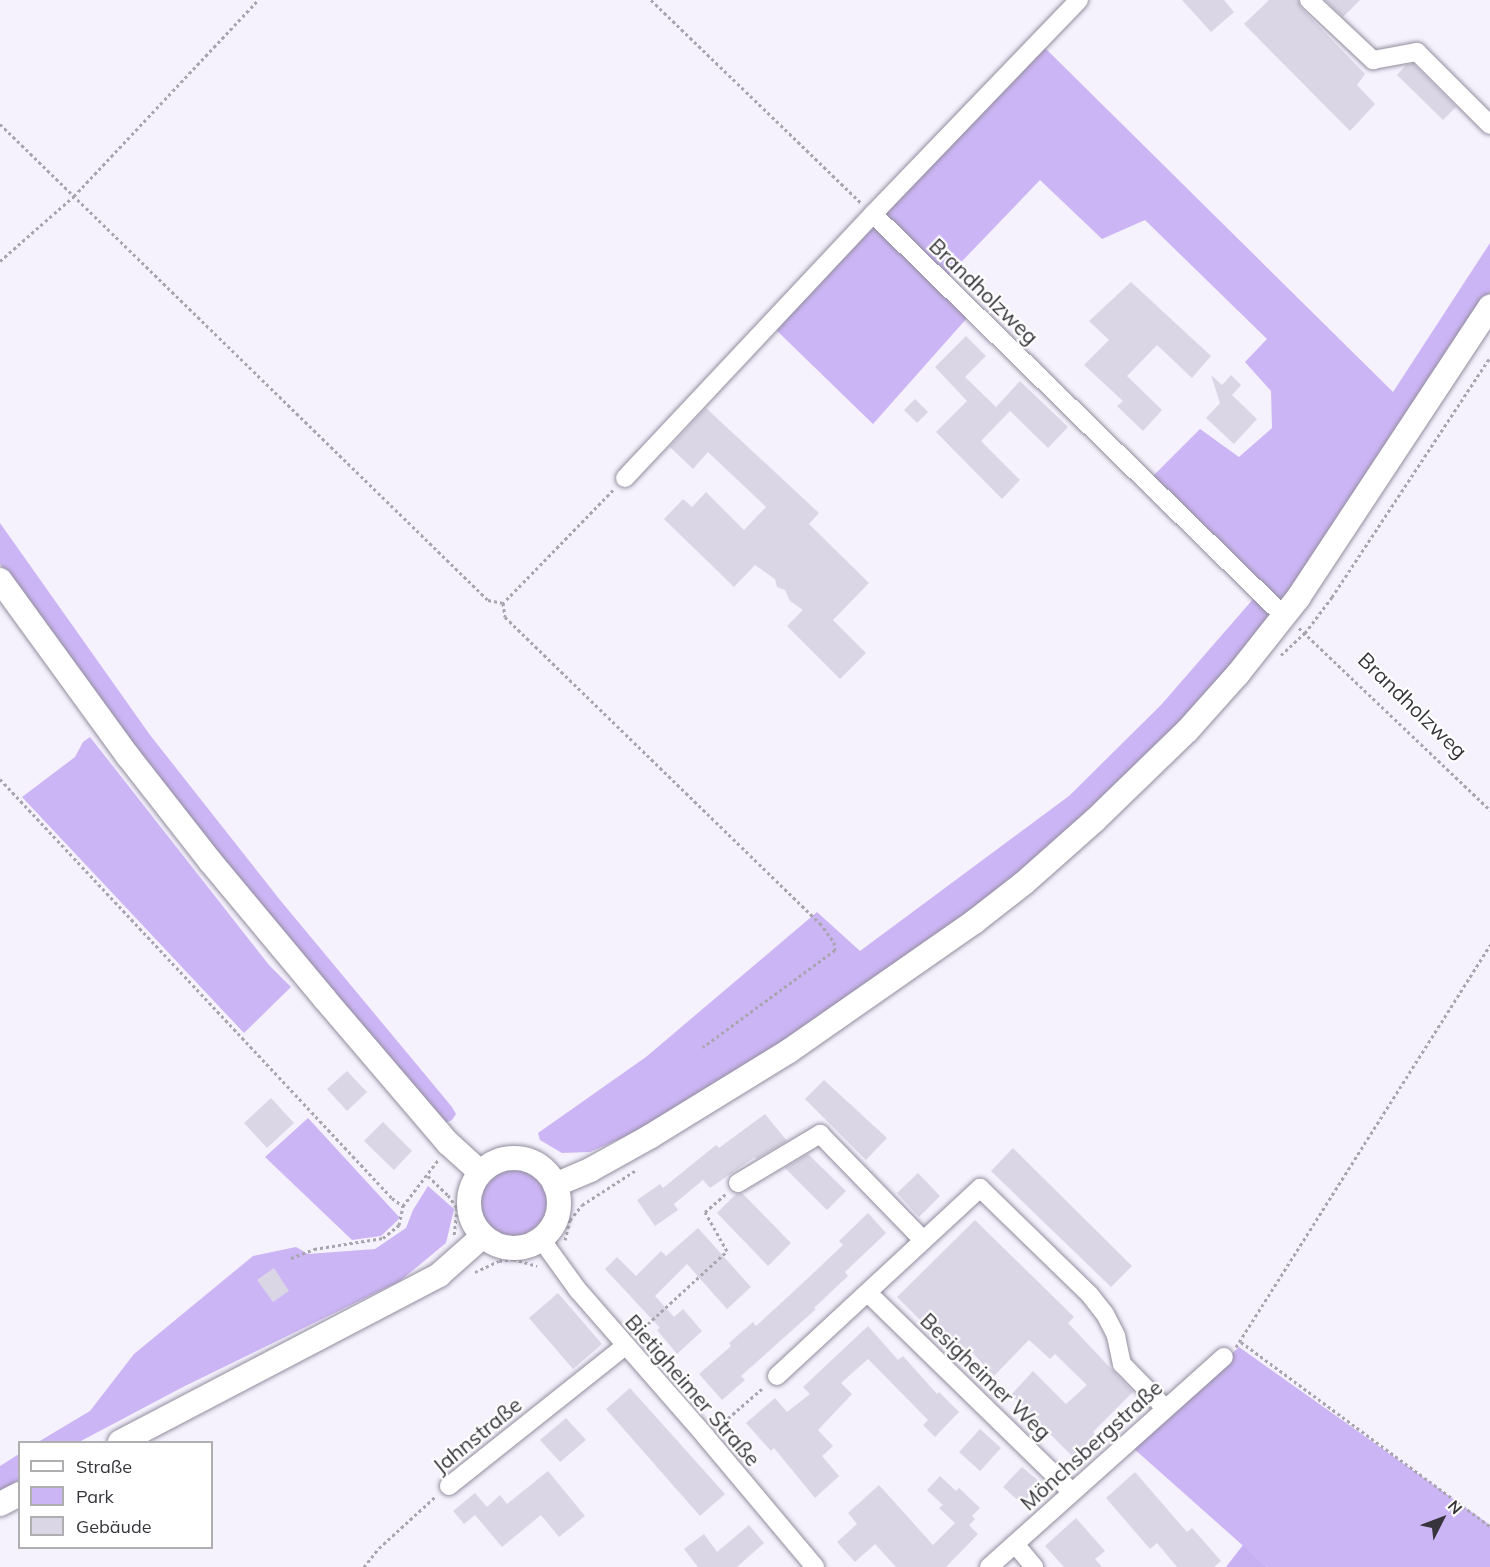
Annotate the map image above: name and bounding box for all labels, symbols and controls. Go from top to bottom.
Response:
street label: Brandholzweg [924,233,1044,349]
street label: Brandholzweg [1353,647,1473,763]
street label: Besigheimer Weg [915,1307,1057,1445]
street label: Bietigheimer Straße [620,1309,766,1471]
street label: Mönchsbergstraße [1015,1375,1167,1515]
street label: Jahnstraße [428,1392,526,1478]
legend [18,1441,213,1549]
text: Straße [76,1455,132,1478]
text: Park [76,1485,114,1508]
north arrow [1412,1489,1472,1549]
text: N [1444,1496,1467,1518]
text: Gebäude [76,1515,152,1538]

